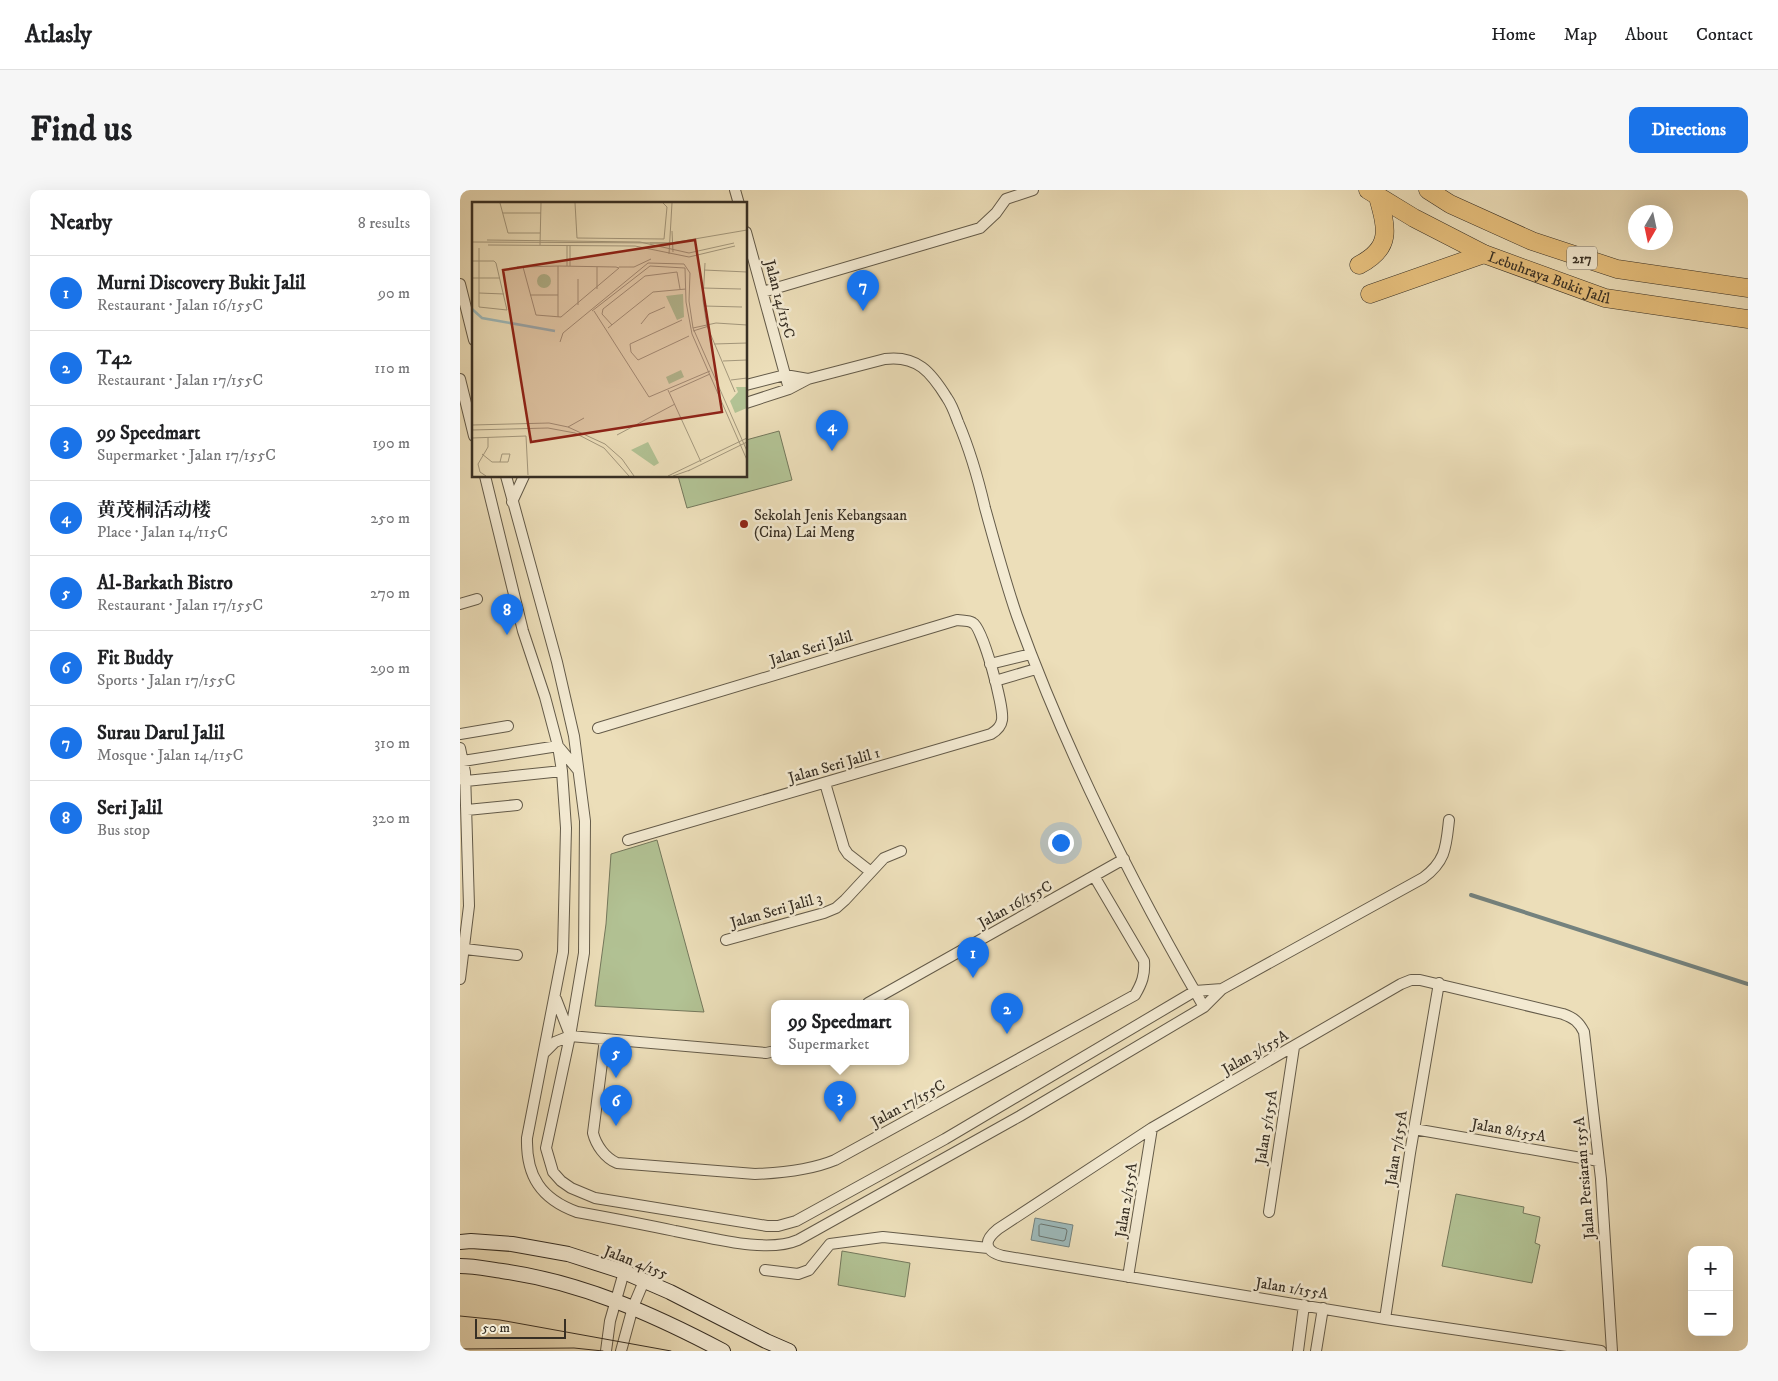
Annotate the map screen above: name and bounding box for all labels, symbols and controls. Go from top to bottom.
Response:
text: Atlasly [25,20,92,50]
text: Home [1491,24,1536,46]
text: Map [1564,24,1597,46]
text: About [1625,24,1668,46]
text: Contact [1696,24,1753,46]
button: Directions [1629,107,1748,153]
text: Find us [30,108,132,152]
inset map [472,202,748,478]
north arrow [1628,205,1673,250]
text: Nearby [50,210,112,236]
text: 8 results [358,213,410,233]
road number: 217 [1567,246,1597,270]
street label: Lebuhraya Bukit Jalil [1485,247,1612,309]
street label: Jalan 14/115C [759,256,799,341]
pin: 7 [847,270,879,311]
text: Murni Discovery Bukit Jalil [97,272,306,295]
text: 1 [63,283,69,303]
text: 90 m [378,283,410,303]
text: Restaurant · Jalan 16/155C [97,295,263,315]
text: T42 [97,347,132,370]
text: 2 [62,358,70,378]
text: 110 m [374,358,410,378]
text: Restaurant · Jalan 17/155C [97,370,263,390]
pin: 4 [816,410,848,451]
text: 99 Speedmart [97,422,200,445]
text: 3 [63,433,69,453]
text: 190 m [372,433,410,453]
text: Supermarket · Jalan 17/155C [97,445,276,465]
text: 黄茂桐活动楼 [97,499,211,522]
place label: Sekolah Jenis Kebangsaan (Cina) Lai Meng [754,506,907,542]
text: 4 [61,508,71,528]
text: 250 m [370,508,410,528]
marker: Sekolah Jenis Kebangsaan (Cina) Lai Meng [738,518,750,530]
text: Place · Jalan 14/115C [97,522,228,542]
text: Al-Barkath Bistro [97,572,233,595]
text: 5 [62,583,70,603]
text: 270 m [370,583,410,603]
pin: 8 [491,594,523,635]
text: Restaurant · Jalan 17/155C [97,595,263,615]
street label: Jalan Seri Jalil [765,627,855,671]
text: Fit Buddy [97,647,173,670]
text: 6 [62,658,70,678]
text: 290 m [370,658,410,678]
text: Sports · Jalan 17/155C [97,670,235,690]
text: Surau Darul Jalil [97,722,224,745]
text: 7 [62,733,70,753]
text: 310 m [374,733,410,753]
street label: Jalan Seri Jalil 1 [784,743,882,788]
text: Mosque · Jalan 14/115C [97,745,243,765]
text: Seri Jalil [97,797,162,820]
text: 8 [62,808,70,828]
text: 320 m [372,808,410,828]
text: Bus stop [97,820,150,840]
your location [1048,830,1074,856]
street label: Jalan 16/155C [973,876,1056,934]
street label: Jalan Seri Jalil 3 [726,888,824,933]
pin: 1 [957,937,989,978]
pin: 2 [991,993,1023,1034]
popup [771,1000,909,1065]
text: 99 Speedmart [788,1011,892,1034]
street label: Jalan 3/155A [1217,1026,1292,1080]
text: Supermarket [788,1034,869,1054]
pin: 5 [600,1037,632,1078]
street label: Jalan 17/155C [866,1075,949,1133]
pin: 3 [824,1081,856,1122]
pin: 6 [600,1085,632,1126]
street label: Jalan 5/155A [1251,1088,1282,1168]
street label: Jalan 7/155A [1381,1109,1412,1189]
street label: Jalan 8/155A [1468,1114,1548,1146]
street label: Jalan Persiaran 155A [1570,1116,1599,1242]
street label: Jalan 2/155A [1111,1161,1142,1241]
street label: Jalan 4/155 [599,1241,671,1284]
map controls [1688,1246,1733,1336]
button: + [1688,1246,1733,1291]
street label: Jalan 1/155A [1252,1273,1330,1304]
button: − [1688,1291,1733,1336]
scale bar [475,1316,566,1339]
text: 50 m [482,1319,510,1337]

